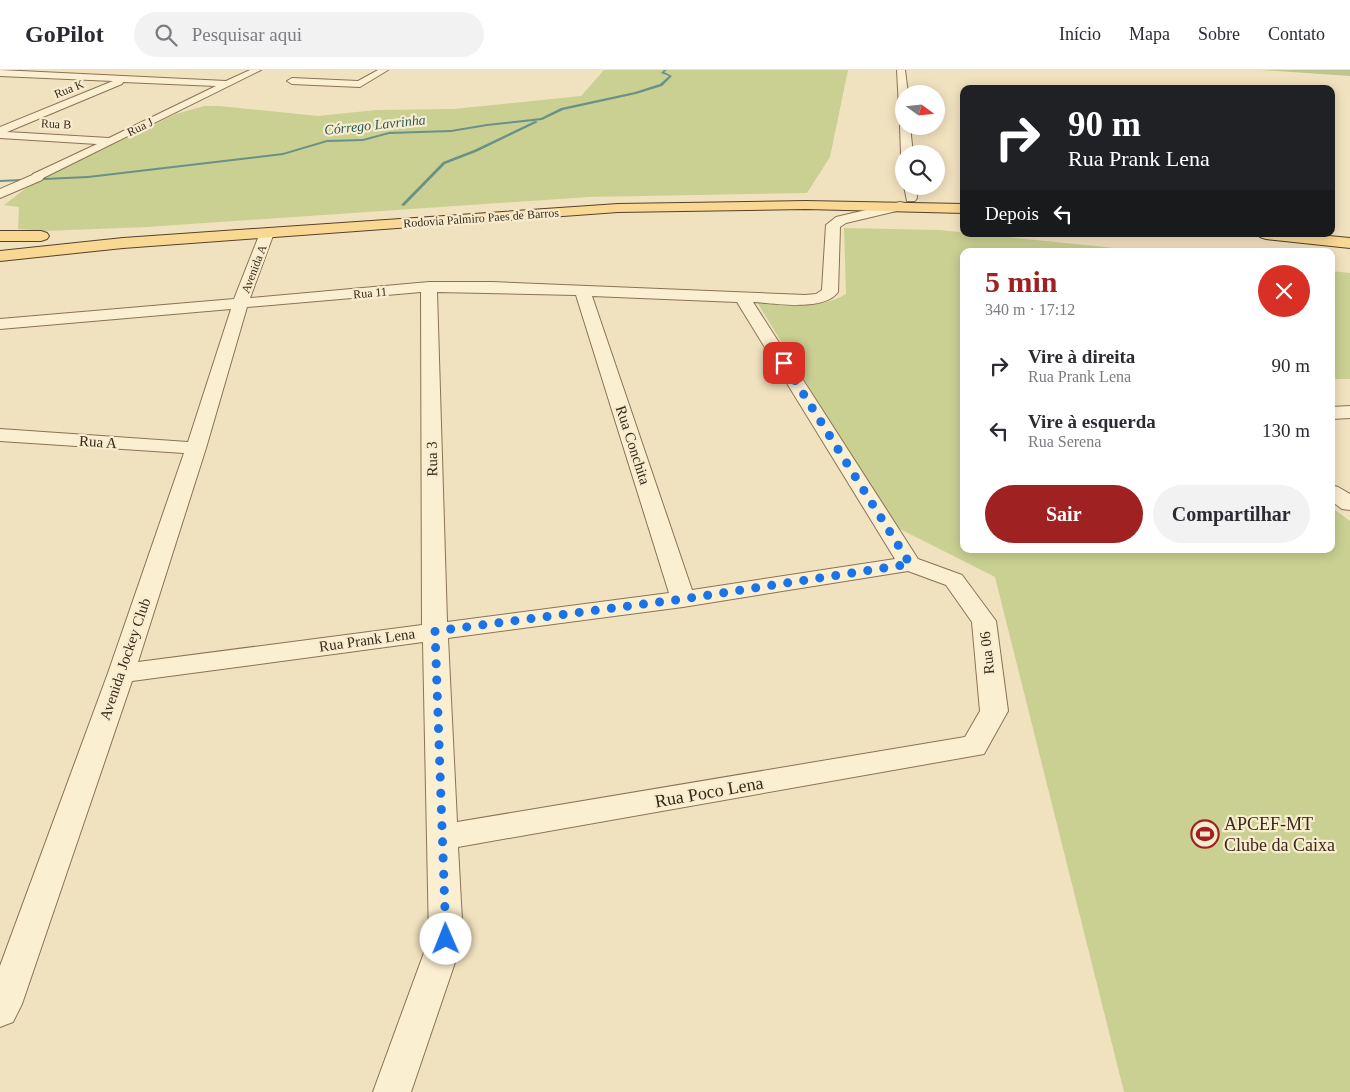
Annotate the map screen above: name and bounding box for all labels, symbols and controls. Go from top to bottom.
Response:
search box [134,12,484,57]
text: GoPilot [25,21,104,47]
icon: search [152,21,180,49]
text: Pesquisar aqui [192,24,302,45]
text: Início [1059,24,1101,44]
text: Mapa [1129,24,1170,44]
text: Sobre [1198,24,1240,44]
text: Contato [1268,24,1325,44]
street label: Rua K [52,77,86,101]
north arrow [895,85,945,135]
map controls [895,85,945,195]
icon: right [985,105,1050,170]
text: 90 m [1068,105,1141,144]
water label: Córrego Lavrinha [324,112,426,138]
street label: Rua J [125,115,155,139]
street label: Rua B [40,116,72,132]
button: search [895,145,945,195]
text: Rua Prank Lena [1068,146,1210,171]
icon: left [1049,200,1077,228]
text: Depois [985,203,1039,224]
street label: Rodovia Palmiro Paes de Barros [403,206,560,230]
street label: Avenida A [238,242,270,295]
text: 5 min [985,265,1058,298]
button: close [1258,265,1310,317]
street label: Rua 11 [353,285,387,301]
text: 340 m · 17:12 [985,301,1075,318]
pin [763,342,805,384]
text: Vire à direita [1028,346,1135,367]
icon: arrive [770,349,798,377]
icon: right [985,352,1013,380]
text: 90 m [1271,355,1310,376]
text: Rua Prank Lena [1028,368,1131,385]
street label: Rua Conchita [613,403,653,487]
text: Vire à esquerda [1028,411,1156,432]
icon: left [985,417,1013,445]
text: 130 m [1262,420,1310,441]
street label: Rua A [79,433,118,451]
text: Rua Serena [1028,433,1101,450]
street label: Rua 3 [424,441,440,477]
button: Sair [985,485,1143,543]
button: Compartilhar [1153,485,1310,543]
street label: Avenida Jockey Club [97,596,153,722]
street label: Rua Prank Lena [318,625,416,655]
street label: Rua 06 [977,630,997,675]
street label: Rua Poco Lena [653,773,765,811]
place label: APCEF-MT Clube da Caixa [1224,814,1335,855]
sports icon: APCEF-MT Clube da Caixa [1190,819,1220,849]
position arrow [419,912,471,964]

